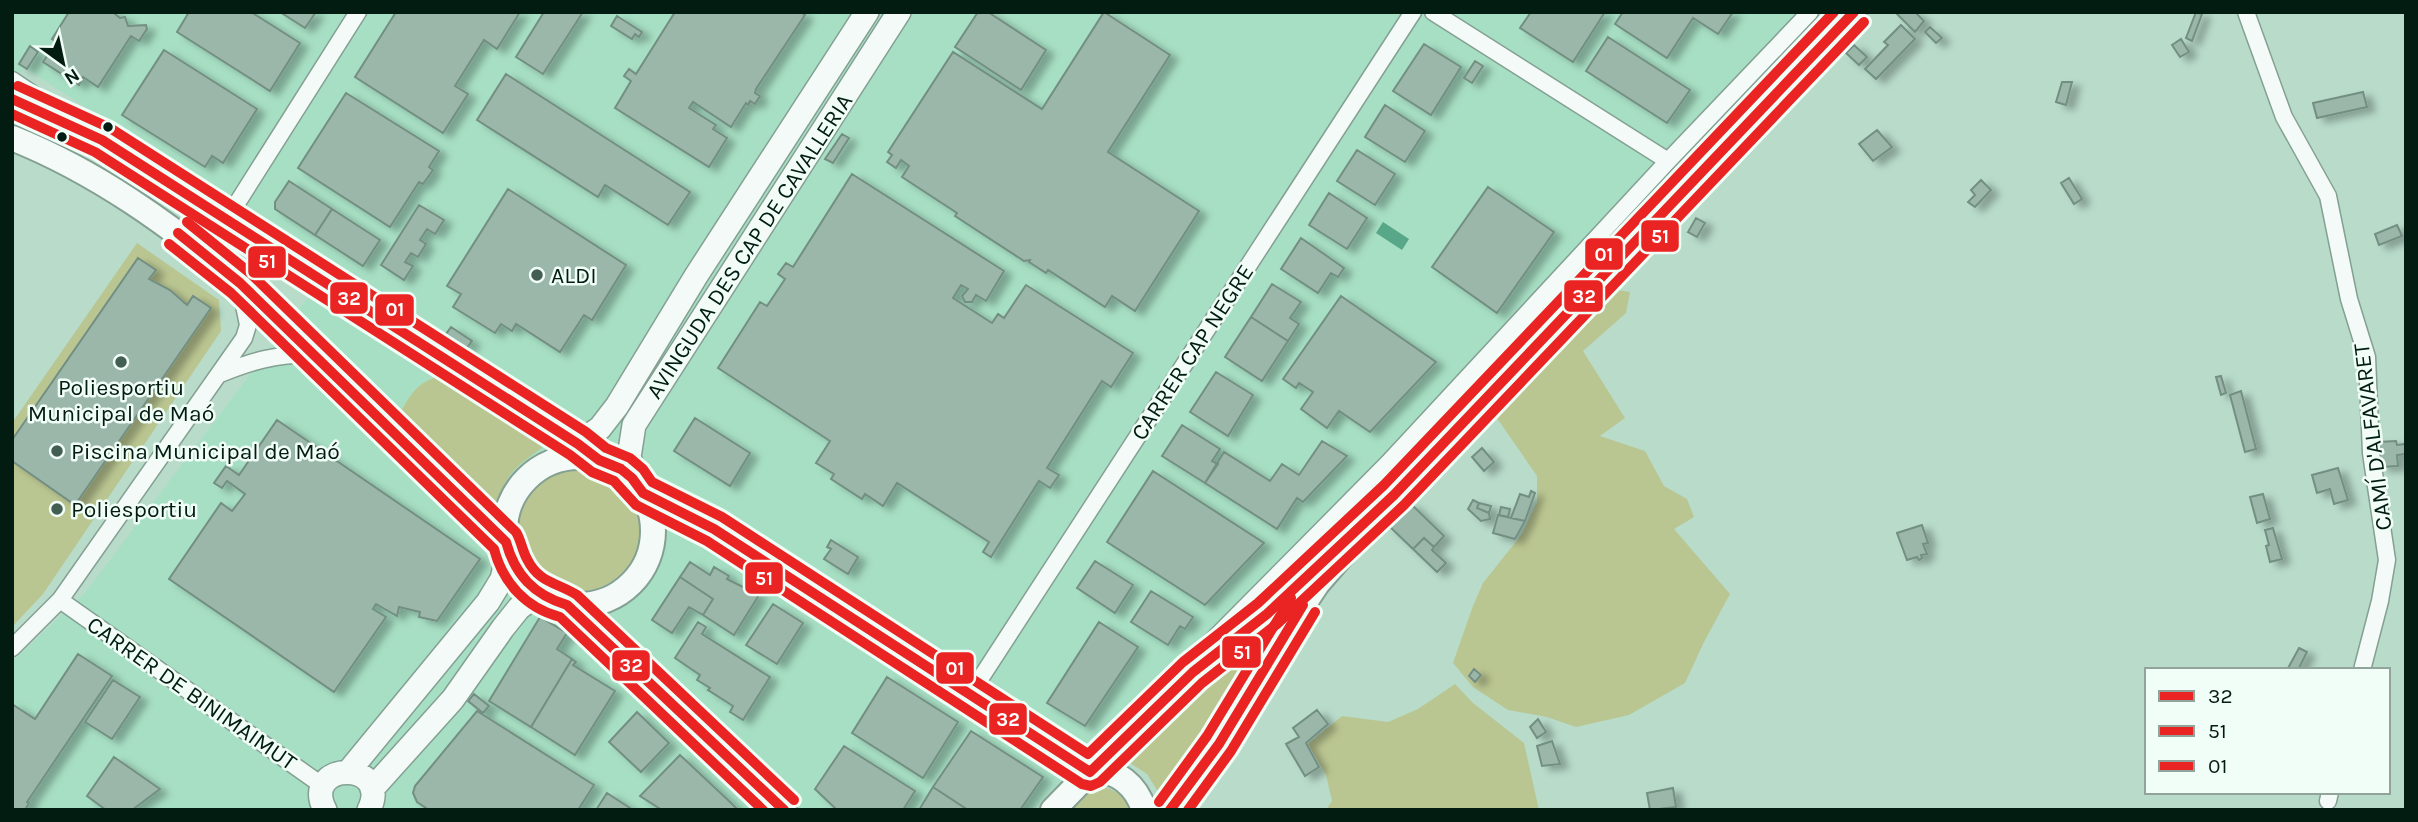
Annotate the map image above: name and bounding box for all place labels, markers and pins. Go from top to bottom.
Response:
unlabelled marker [101,120,115,134]
unlabelled marker [55,130,69,144]
place label: ALDI [551,262,597,289]
marker: ALDI [529,267,545,283]
marker: Poliesportiu Municipal de Maó [113,354,129,370]
place label: Poliesportiu Municipal de Maó [28,374,214,427]
place label: Piscina Municipal de Maó [71,438,340,465]
marker: Piscina Municipal de Maó [49,443,65,459]
place label: Poliesportiu [71,496,197,523]
marker: Poliesportiu [49,501,65,517]

